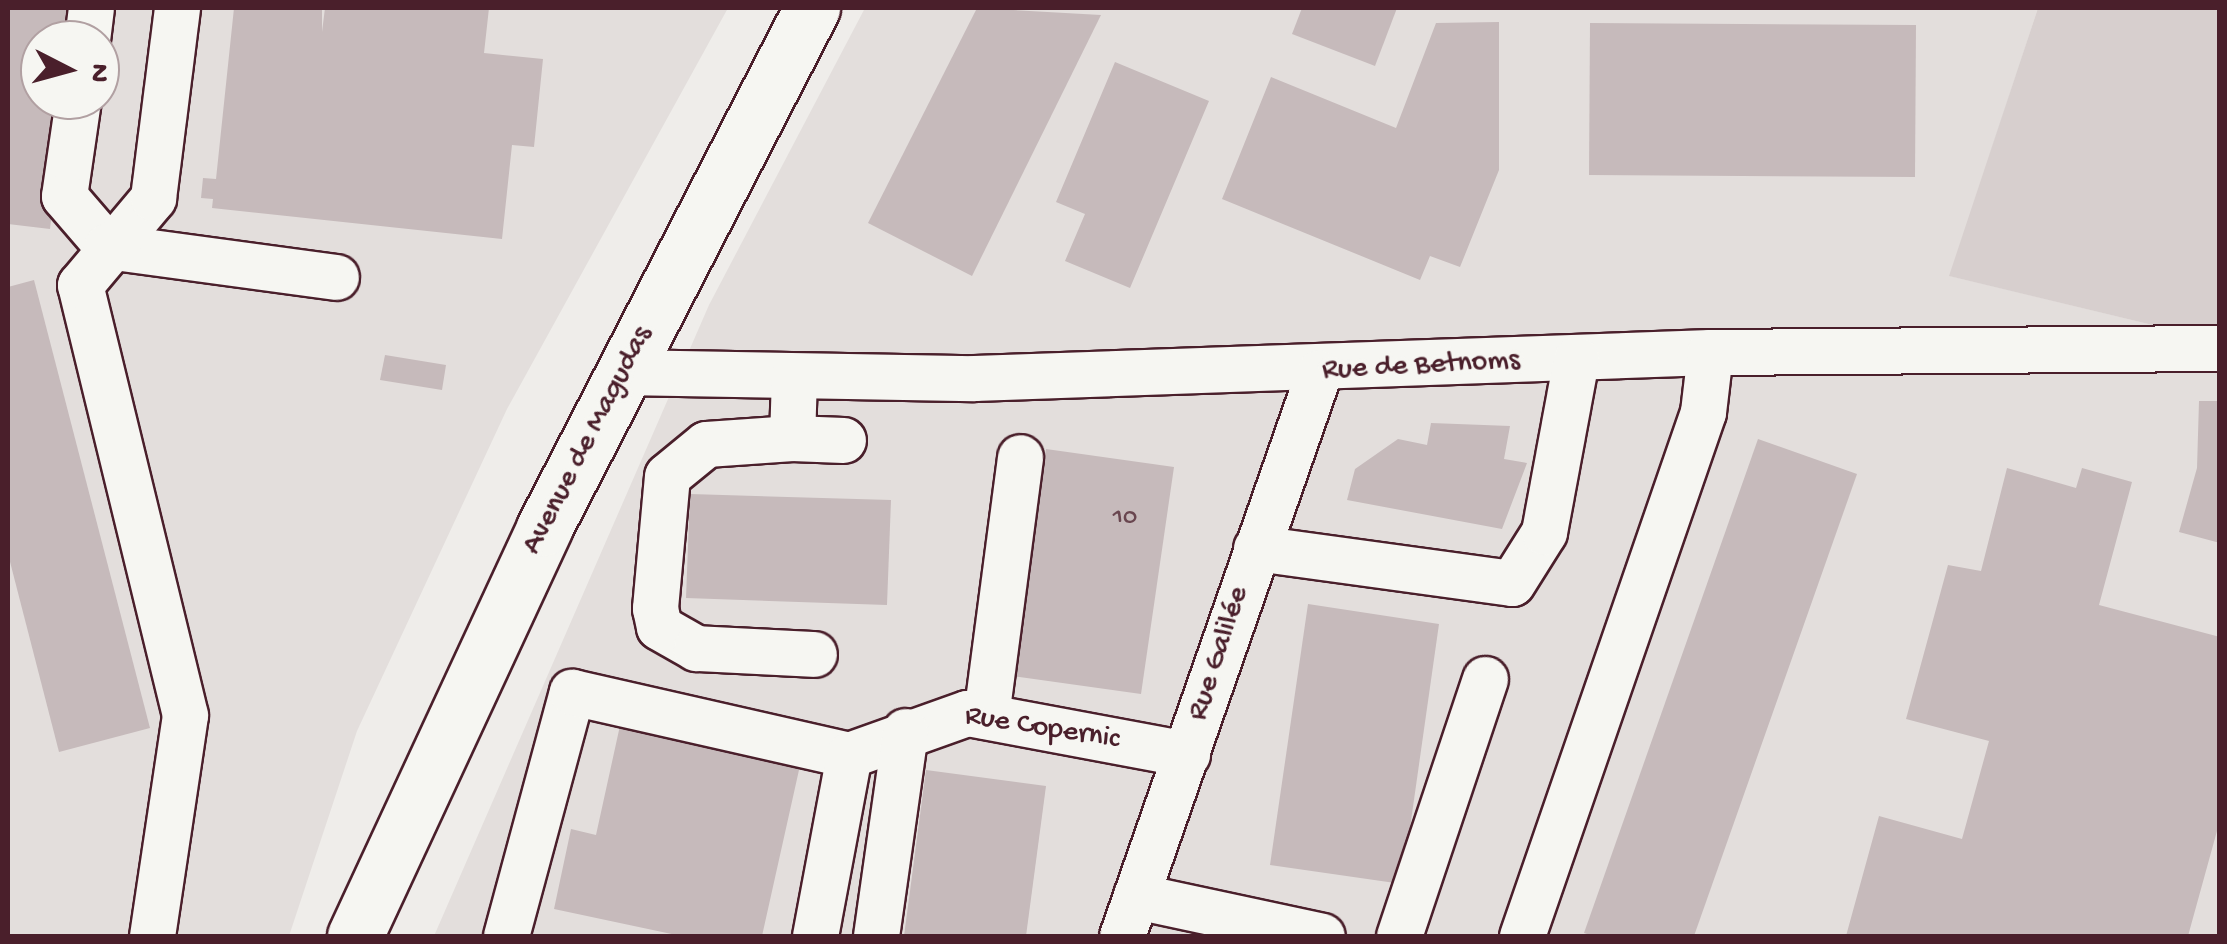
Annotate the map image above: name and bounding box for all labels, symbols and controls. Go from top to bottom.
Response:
north arrow [20,20,120,120]
text: N [81,62,116,84]
street label: Avenue de Magudas [516,321,662,561]
street label: Rue de Betnoms [1321,344,1521,390]
house number: 10 [1113,504,1137,534]
street label: Rue Galilée [1181,583,1259,725]
street label: Rue Copernic [962,699,1122,759]

